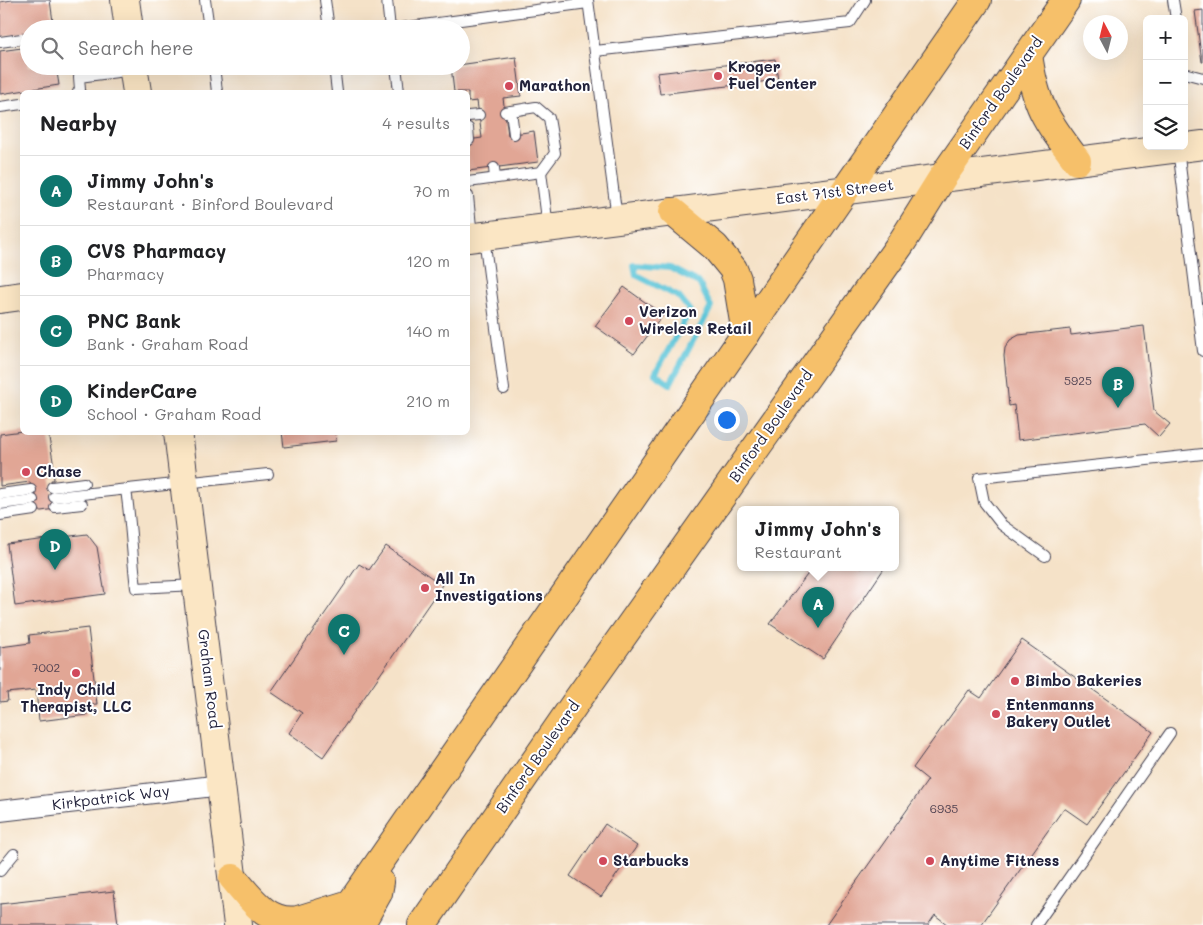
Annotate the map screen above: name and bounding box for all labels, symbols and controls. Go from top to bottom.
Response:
north arrow [1083,15,1128,60]
map controls [1143,15,1188,150]
button: + [1143,15,1188,60]
search box [20,20,470,75]
street label: Binford Boulevard [954,32,1046,152]
icon: search [38,34,66,62]
text: Search here [78,35,194,60]
place label: Kroger Fuel Center [728,56,817,93]
button: − [1143,60,1188,105]
marker: Kroger Fuel Center [712,70,724,82]
place label: Marathon [519,75,590,95]
marker: Marathon [503,80,515,92]
button: layers [1143,105,1188,150]
text: Nearby [40,109,117,136]
text: 4 results [382,112,450,133]
text: Jimmy John's [87,168,214,193]
street label: East 71st Street [775,174,895,208]
text: A [50,180,62,201]
text: 70 m [413,180,450,201]
text: Restaurant · Binford Boulevard [87,193,333,214]
text: CVS Pharmacy [87,238,226,263]
text: B [51,250,61,271]
text: 120 m [406,250,450,271]
text: Pharmacy [87,263,164,284]
place label: Verizon Wireless Retail [639,301,751,338]
text: PNC Bank [87,308,181,333]
marker: Verizon Wireless Retail [623,315,635,327]
text: C [50,320,62,341]
text: 140 m [406,320,450,341]
text: Bank · Graham Road [87,333,248,354]
street label: Binford Boulevard [724,365,816,485]
pin: B [1102,367,1134,408]
house number: 5925 [1064,372,1092,388]
text: KinderCare [87,378,197,403]
text: D [50,390,62,411]
text: 210 m [406,390,450,411]
text: School · Graham Road [87,403,261,424]
your location [714,407,740,433]
place label: Chase [36,461,82,481]
marker: Chase [20,466,32,478]
popup [737,506,899,571]
text: Jimmy John's [755,516,881,541]
pin: D [39,529,71,570]
text: Restaurant [755,541,842,562]
place label: All In Investigations [435,568,543,605]
marker: All In Investigations [419,582,431,594]
pin: A [802,587,834,628]
pin: C [328,614,360,655]
street label: Graham Road [194,628,226,730]
house number: 7002 [32,659,60,675]
marker: Indy Child Therapist, LLC [70,667,82,679]
place label: Bimbo Bakeries [1025,670,1142,690]
marker: Bimbo Bakeries [1009,675,1021,687]
place label: Indy Child Therapist, LLC [21,679,131,716]
place label: Entenmanns Bakery Outlet [1006,694,1111,731]
street label: Binford Boulevard [491,696,583,816]
marker: Entenmanns Bakery Outlet [990,708,1002,720]
street label: Kirkpatrick Way [51,780,171,814]
house number: 6935 [930,800,958,816]
place label: Starbucks [613,850,689,870]
place label: Anytime Fitness [940,850,1059,870]
marker: Starbucks [597,855,609,867]
marker: Anytime Fitness [924,855,936,867]

